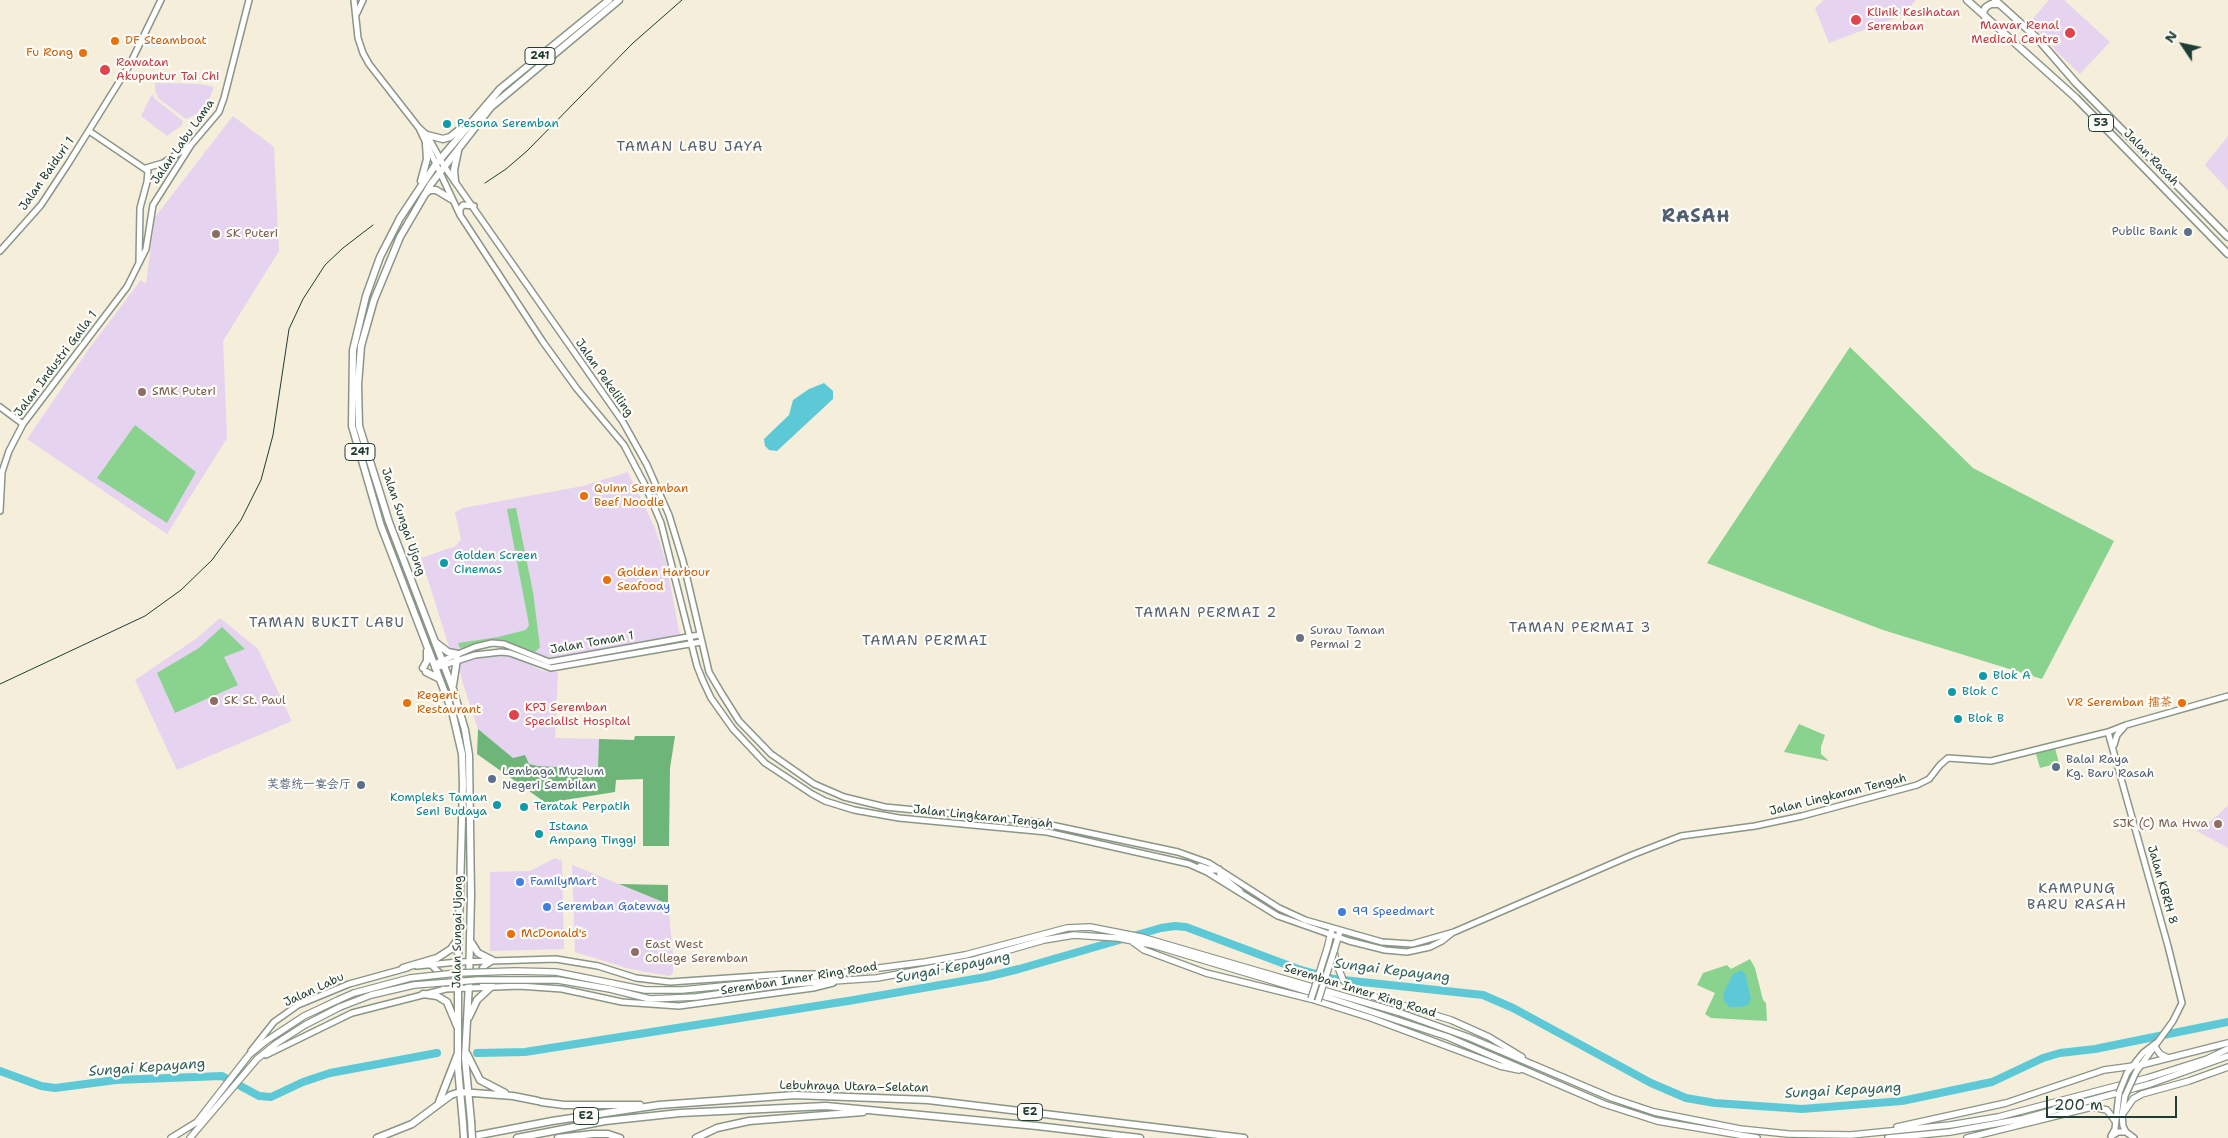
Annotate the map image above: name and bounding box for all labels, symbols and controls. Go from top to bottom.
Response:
place label: Klinik Kesihatan Seremban [1867,6,1960,34]
marker: Klinik Kesihatan Seremban [1849,13,1863,27]
place label: Mawar Renal Medical Centre [1971,19,2059,47]
north arrow [2158,20,2208,70]
marker: Mawar Renal Medical Centre [2063,26,2077,40]
text: N [2160,27,2181,46]
place label: DF Steamboat [125,34,207,48]
marker: DF Steamboat [109,35,121,47]
place label: Fu Rong [26,46,73,60]
marker: Fu Rong [77,47,89,59]
road number: 241 [525,48,555,64]
place label: Rawatan Akupuntur Tai Chi [116,56,219,84]
marker: Rawatan Akupuntur Tai Chi [98,63,112,77]
street label: Jalan Labu Lama [148,97,218,187]
road number: 53 [2088,115,2114,132]
place label: Pesona Seremban [457,117,559,131]
marker: Pesona Seremban [441,118,453,130]
street label: Jalan Rasah [2120,127,2182,189]
street label: Jalan Baiduri 1 [16,134,78,214]
district label: TAMAN LABU JAYA [615,139,765,155]
district label: RASAH [1661,206,1731,228]
place label: Public Bank [2112,225,2178,239]
marker: Public Bank [2182,226,2194,238]
place label: SK Puteri [226,227,278,241]
marker: SK Puteri [210,228,222,240]
street label: Jalan Industri Galla 1 [12,308,100,420]
street label: Jalan Pekeliling [572,336,636,420]
place label: SMK Puteri [152,385,216,399]
marker: SMK Puteri [136,386,148,398]
road number: 241 [345,444,375,461]
street label: Jalan Sungai Ujong [378,466,428,578]
place label: Quinn Seremban Beef Noodle [594,482,688,510]
marker: Quinn Seremban Beef Noodle [578,490,590,502]
place label: Golden Screen Cinemas [454,549,537,577]
marker: Golden Screen Cinemas [438,557,450,569]
place label: Golden Harbour Seafood [617,566,710,594]
marker: Golden Harbour Seafood [601,574,613,586]
district label: TAMAN PERMAI 2 [1133,605,1279,621]
district label: TAMAN BUKIT LABU [247,615,407,631]
district label: TAMAN PERMAI 3 [1507,620,1653,636]
place label: Surau Taman Permai 2 [1310,624,1385,652]
street label: Jalan Toman 1 [549,629,635,657]
marker: Surau Taman Permai 2 [1294,632,1306,644]
district label: TAMAN PERMAI [861,633,989,649]
place label: Blok A [1993,669,2031,683]
marker: Blok A [1977,670,1989,682]
place label: Blok C [1962,685,1998,699]
marker: Blok C [1946,686,1958,698]
place label: Regent Restaurant [417,689,481,717]
place label: SK St. Paul [224,694,286,708]
marker: SK St. Paul [208,695,220,707]
place label: VR Seremban 擂茶 [2067,696,2172,710]
marker: Regent Restaurant [401,697,413,709]
marker: VR Seremban 擂茶 [2176,697,2188,709]
place label: KPJ Seremban Specialist Hospital [525,701,630,729]
marker: KPJ Seremban Specialist Hospital [507,708,521,722]
place label: Blok B [1968,712,2004,726]
marker: Blok B [1952,713,1964,725]
place label: Balai Raya Kg. Baru Rasah [2066,753,2154,781]
marker: Balai Raya Kg. Baru Rasah [2050,761,2062,773]
place label: Lembaga Muzium Negeri Sembilan [502,765,604,793]
street label: Jalan Lingkaran Tengah [1768,771,1908,819]
marker: Lembaga Muzium Negeri Sembilan [486,773,498,785]
place label: 芙蓉统一宴会厅 [267,778,351,792]
marker: 芙蓉统一宴会厅 [355,779,367,791]
place label: Kompleks Taman Seni Budaya [390,791,487,819]
marker: Kompleks Taman Seni Budaya [491,799,503,811]
place label: Teratak Perpatih [534,800,630,814]
marker: Teratak Perpatih [518,801,530,813]
street label: Jalan Lingkaran Tengah [912,802,1054,832]
place label: SJK (C) Ma Hwa [2113,817,2208,831]
marker: SJK (C) Ma Hwa [2212,818,2224,830]
place label: Istana Ampang Tinggi [549,820,637,848]
marker: Istana Ampang Tinggi [533,828,545,840]
street label: Jalan KBRH 8 [2144,844,2180,926]
street label: Jalan Sungai Ujong [450,875,466,989]
place label: FamilyMart [530,875,597,889]
marker: FamilyMart [514,876,526,888]
district label: KAMPUNG BARU RASAH [2026,881,2128,914]
place label: Seremban Gateway [557,900,670,914]
marker: Seremban Gateway [541,901,553,913]
place label: 99 Speedmart [1352,905,1435,919]
marker: 99 Speedmart [1336,906,1348,918]
place label: McDonald's [521,927,587,941]
marker: McDonald's [505,928,517,940]
place label: East West College Seremban [645,938,748,966]
marker: East West College Seremban [629,946,641,958]
water label: Sungai Kepayang [894,949,1012,987]
water label: Sungai Kepayang [1333,956,1451,986]
street label: Seremban Inner Ring Road [720,959,878,999]
street label: Seremban Inner Ring Road [1282,961,1438,1021]
street label: Jalan Labu [282,970,346,1010]
water label: Sungai Kepayang [88,1056,206,1080]
street label: Lebuhraya Utara–Selatan [779,1078,929,1096]
water label: Sungai Kepayang [1784,1080,1902,1102]
scale bar [2048,1086,2179,1118]
text: 200 m [2054,1095,2103,1115]
road number: E2 [1018,1104,1042,1120]
road number: E2 [574,1108,598,1124]

